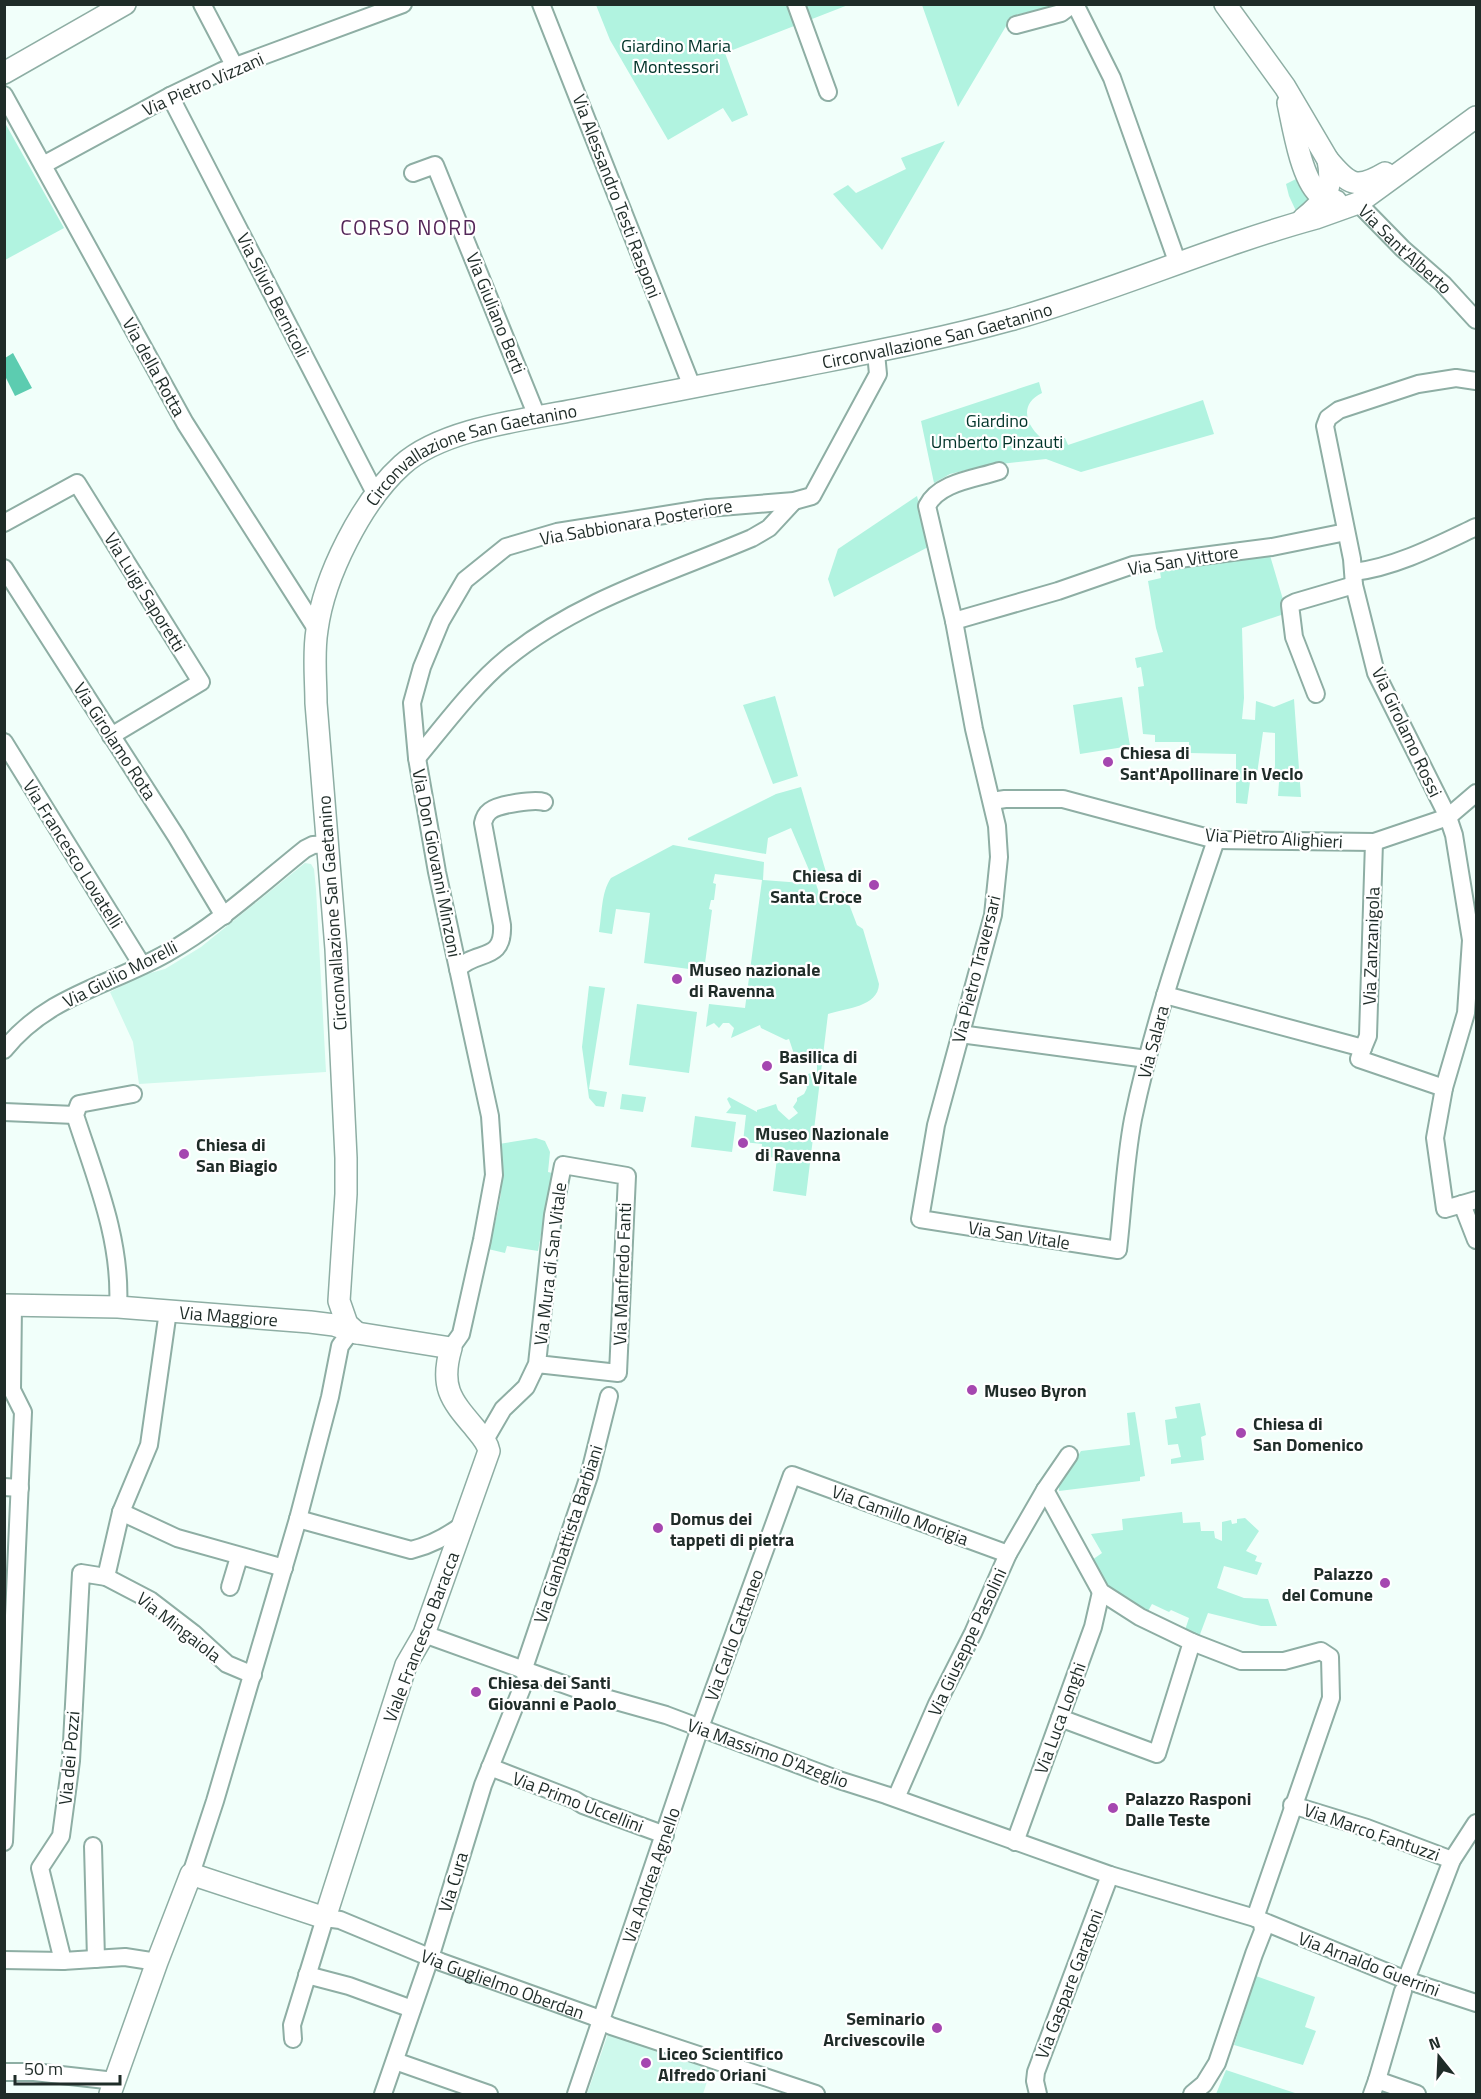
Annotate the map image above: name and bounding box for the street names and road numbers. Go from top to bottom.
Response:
street label: Via Pietro Vizzani [138,45,268,123]
street label: Via Alessandro Testi Rasponi [566,90,668,302]
street label: Via Sant'Alberto [1352,198,1459,300]
street label: Via Silvio Bernicoli [230,228,316,362]
street label: Via Giuliano Berti [459,248,533,378]
street label: Circonvallazione San Gaetanino [820,295,1055,375]
street label: Via della Rotta [116,313,192,421]
street label: Circonvallazione San Gaetanino [358,396,579,511]
street label: Via Sabbionara Posteriore [538,492,734,552]
street label: Via Luigi Saporetti [98,527,192,657]
street label: Via San Vittore [1126,538,1240,582]
street label: Via Girolamo Rossi [1365,662,1449,802]
street label: Via Girolamo Rota [67,677,163,805]
street label: Via Don Giovanni Minzoni [406,767,468,959]
street label: Via Francesco Lovatelli [16,774,130,934]
street label: Circonvallazione San Gaetanino [310,795,354,1031]
street label: Via Pietro Alighieri [1204,821,1344,855]
street label: Via Zanzanigola [1355,886,1387,1006]
street label: Via Pietro Traversari [945,892,1007,1046]
street label: Via Giulio Morelli [58,933,182,1015]
street label: Via Salara [1130,1002,1176,1082]
street label: Via Mura di San Vitale [527,1181,573,1347]
street label: Via Manfredo Fanti [606,1202,638,1346]
street label: Via San Vitale [966,1214,1072,1256]
street label: Via Maggiore [178,1298,279,1333]
street label: Via Gianbattista Barbiani [526,1441,610,1627]
street label: Via Camillo Morigia [828,1478,972,1552]
street label: Viale Francesco Baracca [376,1548,466,1726]
street label: Via Giuseppe Pasolini [921,1563,1013,1721]
street label: Via Carlo Cattaneo [698,1565,770,1705]
street label: Via Mingaiola [131,1585,227,1669]
street label: Via Luca Longhi [1027,1658,1093,1778]
street label: Via dei Pozzi [51,1710,87,1806]
street label: Via Massimo D'Azeglio [683,1711,853,1795]
street label: Via Primo Uccellini [508,1765,648,1839]
street label: Via Marco Fantuzzi [1300,1796,1444,1868]
street label: Via Andrea Agnello [615,1804,687,1946]
street label: Via Cura [431,1849,475,1915]
street label: Via Gaspare Garatoni [1028,1905,1110,2063]
street label: Via Arnaldo Guerrini [1294,1925,1444,2003]
street label: Via Guglielmo Oberdan [417,1942,588,2026]

